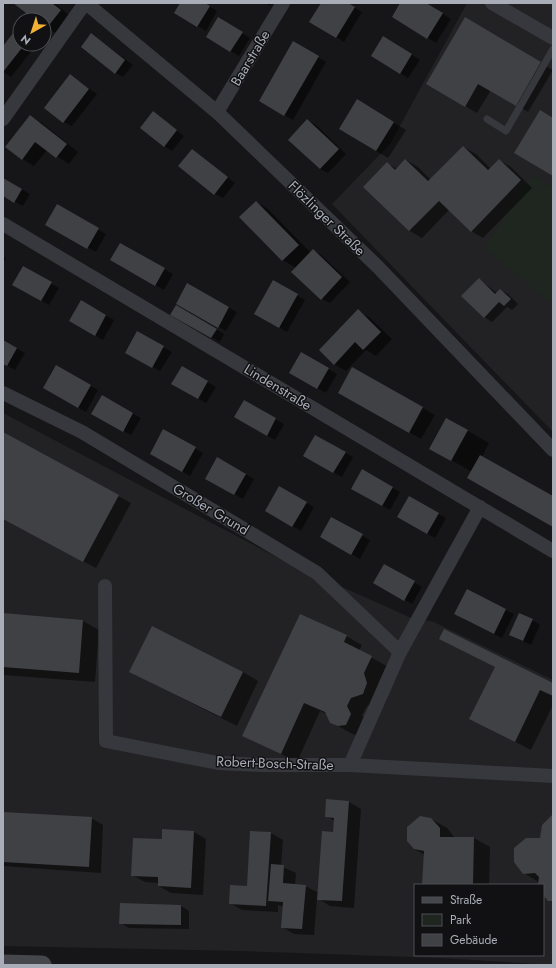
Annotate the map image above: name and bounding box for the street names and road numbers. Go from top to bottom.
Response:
street label: Baarstraße [226,26,274,90]
street label: Flözlinger Straße [284,176,370,260]
street label: Lindenstraße [240,359,316,415]
street label: Großer Grund [169,478,253,540]
street label: Robert-Bosch-Straße [216,751,334,775]

